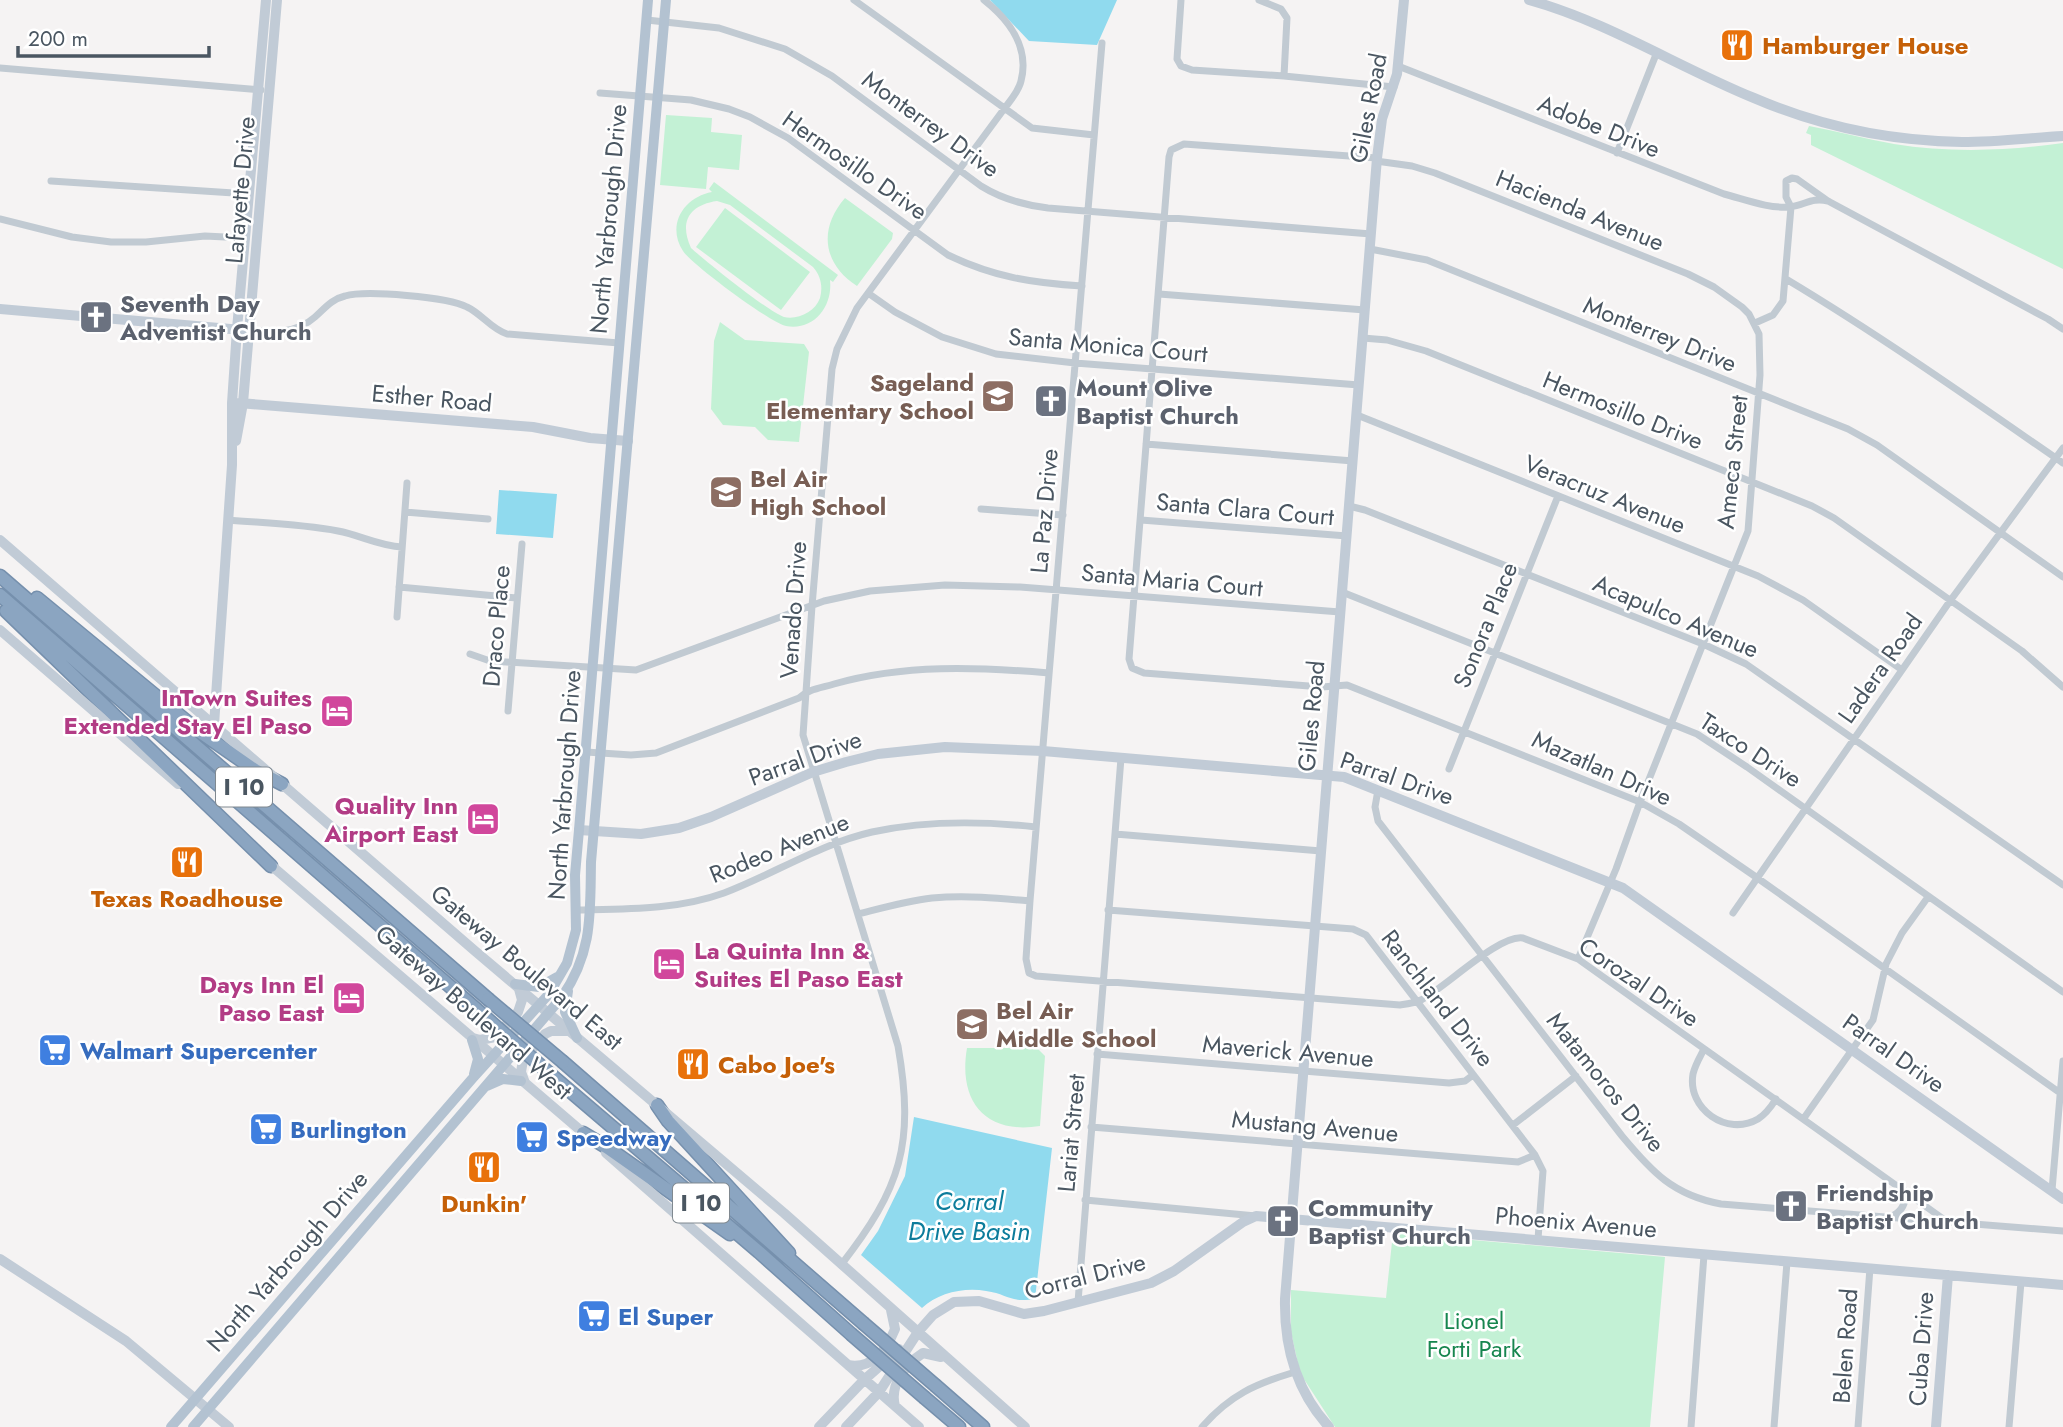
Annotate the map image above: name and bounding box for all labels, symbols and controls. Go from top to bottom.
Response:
scale bar [18,14,208,58]
text: 200 m [28,24,88,54]
restaurant icon: Hamburger House [1718,26,1756,64]
place label: Hamburger House [1762,28,1969,63]
street label: Giles Road [1340,50,1396,166]
street label: Monterrey Drive [855,62,1007,186]
street label: Adobe Drive [1533,86,1665,166]
street label: Hermosillo Drive [775,102,935,228]
street label: North Yarbrough Drive [581,103,635,335]
street label: Lafayette Drive [216,115,264,265]
street label: Hacienda Avenue [1491,160,1669,260]
place label: Seventh Day Adventist Church [119,286,312,349]
street label: Monterrey Drive [1578,287,1742,381]
church icon: Seventh Day Adventist Church [77,298,115,336]
street label: Santa Monica Court [1007,319,1209,371]
street label: Hermosillo Drive [1538,362,1708,458]
place label: Sageland Elementary School [766,365,974,428]
place label: Mount Olive Baptist Church [1076,370,1239,433]
street label: Esther Road [370,375,494,421]
school or university icon: Sageland Elementary School [979,377,1017,415]
church icon: Mount Olive Baptist Church [1032,382,1070,420]
street label: Ameca Street [1708,393,1756,531]
street label: Veracruz Avenue [1519,446,1691,542]
street label: La Paz Drive [1021,447,1067,575]
place label: Bel Air High School [750,461,886,524]
school or university icon: Bel Air High School [707,473,745,511]
street label: Santa Clara Court [1155,484,1336,534]
street label: Venado Drive [771,540,815,680]
street label: Santa Maria Court [1080,555,1264,605]
street label: Sonora Place [1444,557,1526,693]
street label: Draco Place [473,564,519,688]
street label: Acapulco Avenue [1588,565,1764,667]
street label: Ladera Road [1829,606,1931,730]
street label: Giles Road [1289,659,1333,773]
street label: North Yarbrough Drive [539,669,589,901]
place label: InTown Suites Extended Stay El Paso [63,680,312,743]
hotel icon: InTown Suites Extended Stay El Paso [318,692,356,730]
street label: Taxco Drive [1693,704,1809,796]
street label: Parral Drive [744,721,866,795]
street label: Mazatlan Drive [1527,722,1677,814]
street label: Parral Drive [1335,742,1459,814]
road number: I 10 [216,768,272,806]
place label: Quality Inn Airport East [323,788,458,851]
hotel icon: Quality Inn Airport East [464,800,502,838]
street label: Rodeo Avenue [704,804,854,892]
restaurant icon: Texas Roadhouse [168,843,206,881]
street label: Gateway Boulevard East [423,876,631,1058]
place label: Texas Roadhouse [91,881,283,916]
street label: Gateway Boulevard West [368,916,580,1108]
street label: Ranchland Drive [1373,922,1503,1074]
street label: Corozal Drive [1572,929,1706,1035]
place label: La Quinta Inn & Suites El Paso East [694,933,903,996]
hotel icon: La Quinta Inn & Suites El Paso East [650,945,688,983]
place label: Days Inn El Paso East [200,967,324,1030]
hotel icon: Days Inn El Paso East [330,979,368,1017]
place label: Bel Air Middle School [996,993,1156,1056]
street label: Matamoros Drive [1538,1004,1674,1160]
school or university icon: Bel Air Middle School [953,1005,991,1043]
street label: Parral Drive [1836,1005,1952,1101]
street label: Maverick Avenue [1201,1026,1375,1076]
supermarket icon: Walmart Supercenter [36,1031,74,1069]
place label: Walmart Supercenter [80,1033,318,1068]
restaurant icon: Cabo Joe's [674,1045,712,1083]
place label: Cabo Joe's [718,1047,835,1082]
street label: Lariat Street [1048,1072,1094,1194]
street label: Mustang Avenue [1230,1101,1400,1151]
supermarket icon: Burlington [247,1110,285,1148]
place label: Burlington [290,1112,407,1147]
supermarket icon: Speedway [513,1118,551,1156]
place label: Speedway [556,1120,672,1155]
restaurant icon: Dunkin' [465,1148,503,1186]
street label: North Yarbrough Drive [198,1163,376,1359]
place label: Friendship Baptist Church [1816,1175,1979,1238]
water label: Corral Drive Basin [908,1182,1030,1250]
road number: I 10 [673,1184,729,1222]
place label: Dunkin' [441,1186,527,1221]
church icon: Friendship Baptist Church [1772,1187,1810,1225]
place label: Community Baptist Church [1308,1190,1471,1253]
street label: Phoenix Avenue [1494,1198,1658,1246]
church icon: Community Baptist Church [1264,1202,1302,1240]
street label: Corral Drive [1021,1244,1149,1308]
street label: Belen Road [1824,1287,1866,1405]
street label: Cuba Drive [1900,1291,1942,1407]
supermarket icon: El Super [575,1297,613,1335]
place label: El Super [618,1299,714,1334]
park label: Lionel Forti Park [1427,1303,1522,1366]

